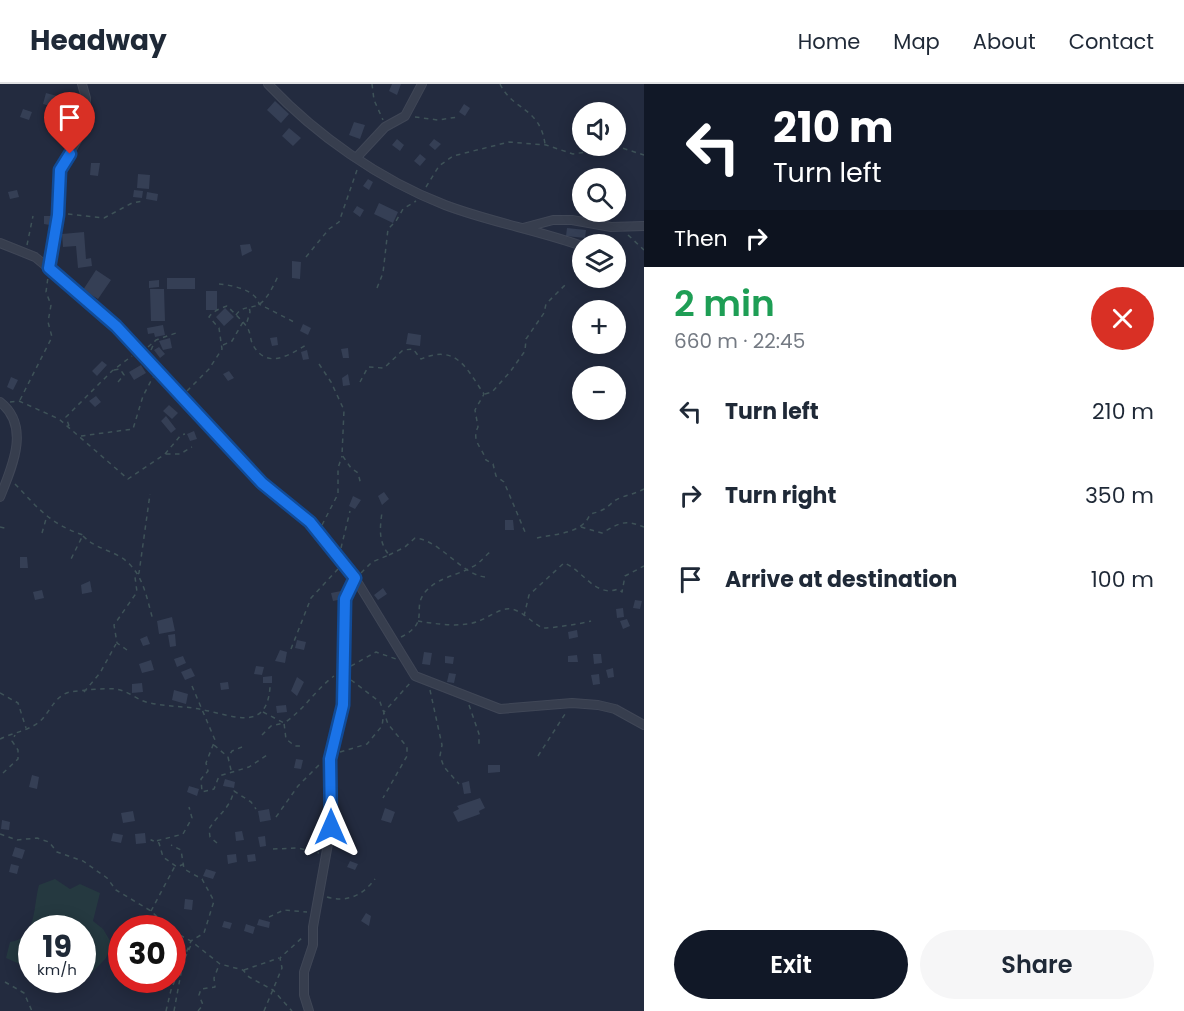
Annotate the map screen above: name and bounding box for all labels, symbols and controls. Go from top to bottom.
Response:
text: Headway [30,21,167,60]
text: Home [798,27,860,56]
text: Map [893,27,940,56]
text: About [973,27,1036,56]
text: Contact [1069,27,1154,56]
pin [44,92,95,154]
text: 210 m [773,98,894,157]
icon: arrive [53,101,86,134]
map controls [572,102,626,420]
button: sound [572,102,626,156]
icon: left [674,108,752,186]
text: Turn left [773,154,882,191]
button: search [572,168,626,222]
icon: right [740,222,773,255]
text: Then [674,223,728,254]
button: layers [572,234,626,288]
text: 2 min [674,278,775,329]
button: close [1091,287,1154,350]
button: + [572,300,626,354]
text: 660 m · 22:45 [674,327,805,355]
button: − [572,366,626,420]
icon: left [674,395,707,428]
text: Turn left [725,396,819,427]
text: 210 m [1092,396,1154,427]
icon: right [674,479,707,512]
text: Turn right [725,480,836,511]
text: 350 m [1085,480,1154,511]
icon: arrive [674,563,707,596]
text: Arrive at destination [725,564,957,595]
text: 100 m [1091,564,1154,595]
position arrow [299,795,363,859]
speed limit sign: 30 [108,915,186,993]
text: 19 [42,925,72,968]
button: Exit [674,930,908,999]
button: Share [920,930,1154,999]
text: km/h [37,959,77,980]

